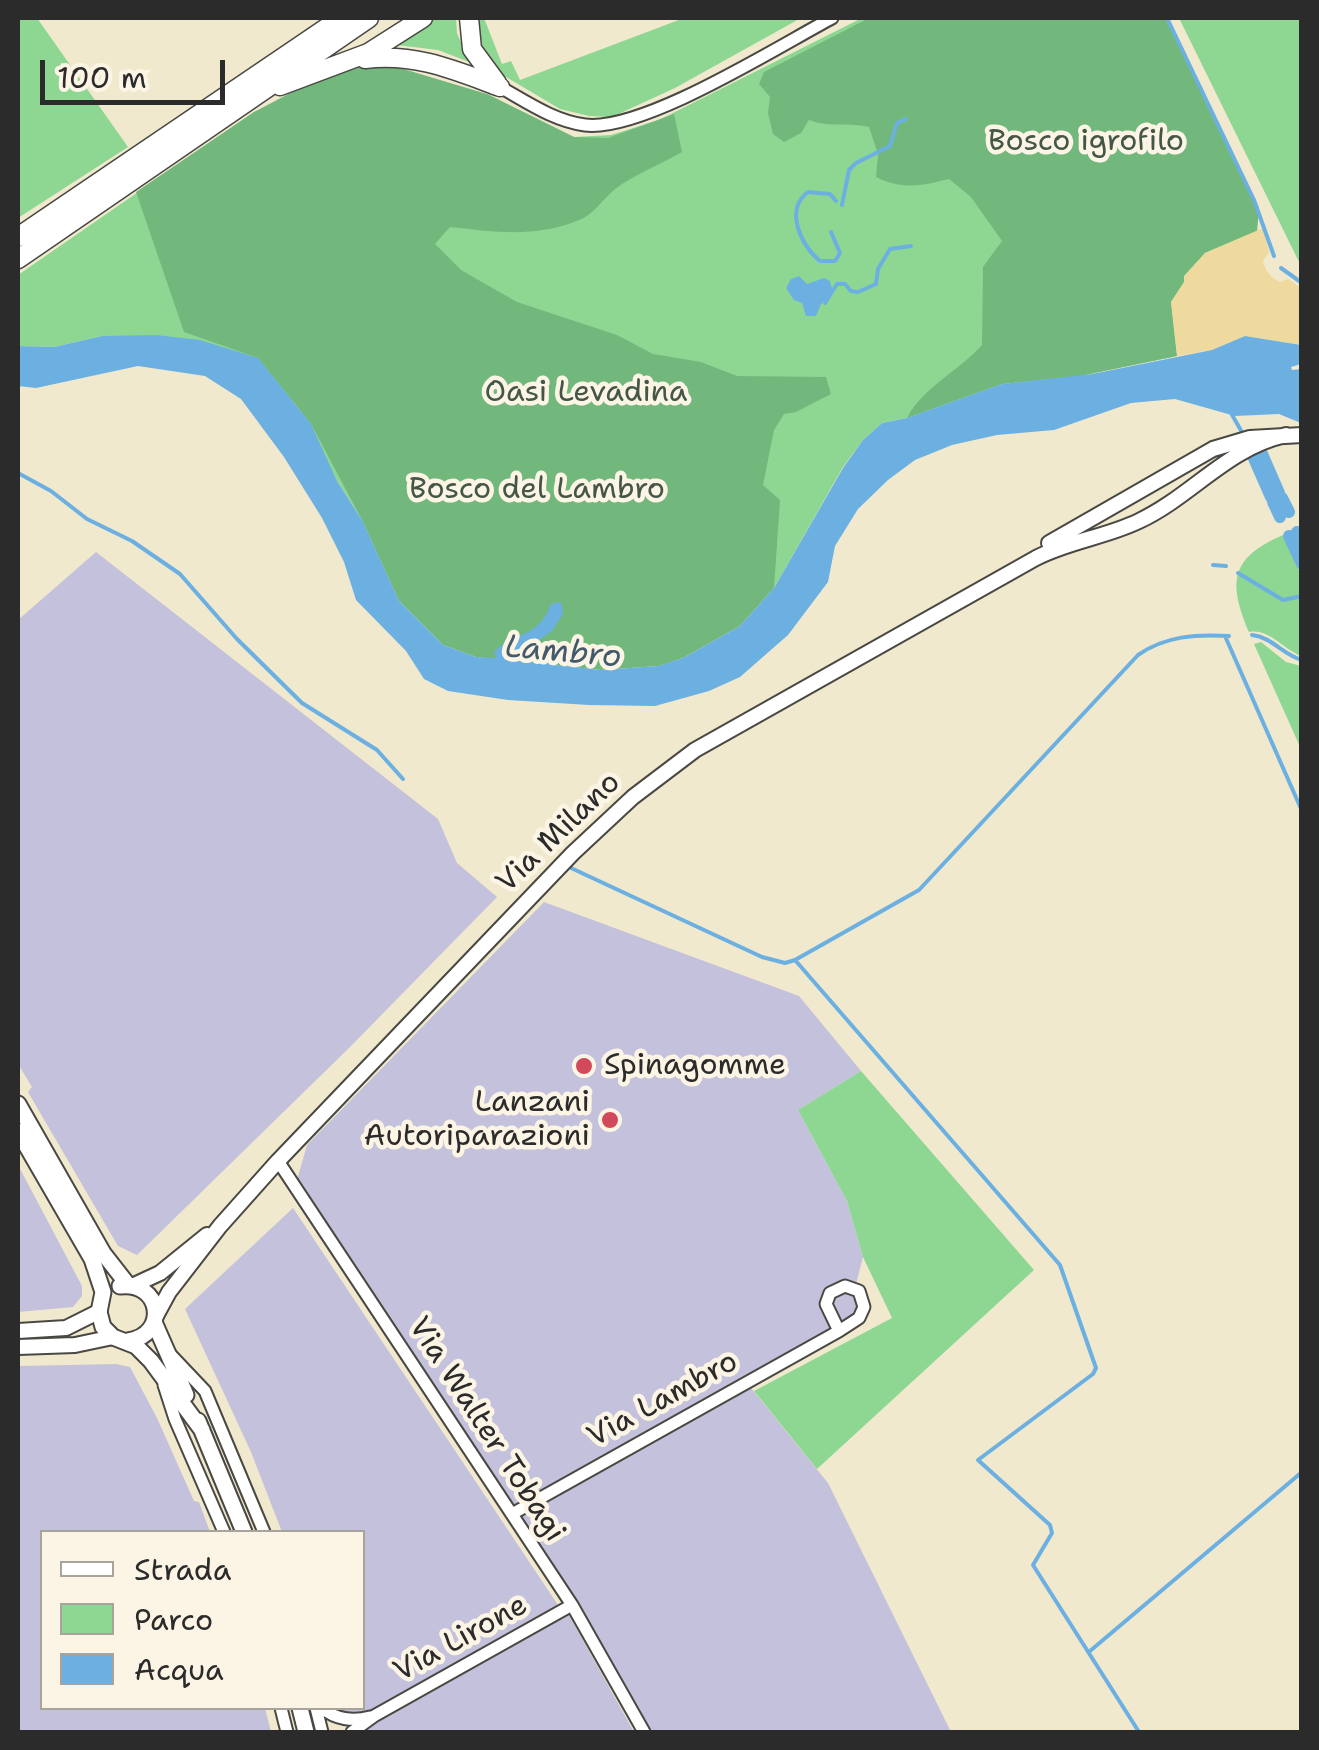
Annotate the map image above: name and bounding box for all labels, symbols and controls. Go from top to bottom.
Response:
scale bar [45,40,230,102]
text: 100 m [57,57,147,98]
park label: Bosco igrofilo [988,124,1184,160]
park label: Oasi Levadina [485,375,687,411]
park label: Bosco del Lambro [409,472,665,508]
water label: Lambro [503,629,623,677]
street label: Via Milano [490,765,628,901]
place label: Spinagomme [604,1048,786,1084]
marker: Spinagomme [573,1055,595,1077]
place label: Lanzani Autoriparazioni [364,1085,590,1156]
marker: Lanzani Autoriparazioni [599,1109,621,1131]
street label: Via Walter Tobagi [400,1311,572,1549]
street label: Via Lambro [582,1344,744,1456]
legend [40,1530,365,1710]
text: Strada [134,1549,232,1590]
street label: Via Lirone [388,1588,534,1690]
text: Parco [134,1599,213,1640]
text: Acqua [134,1649,224,1690]

